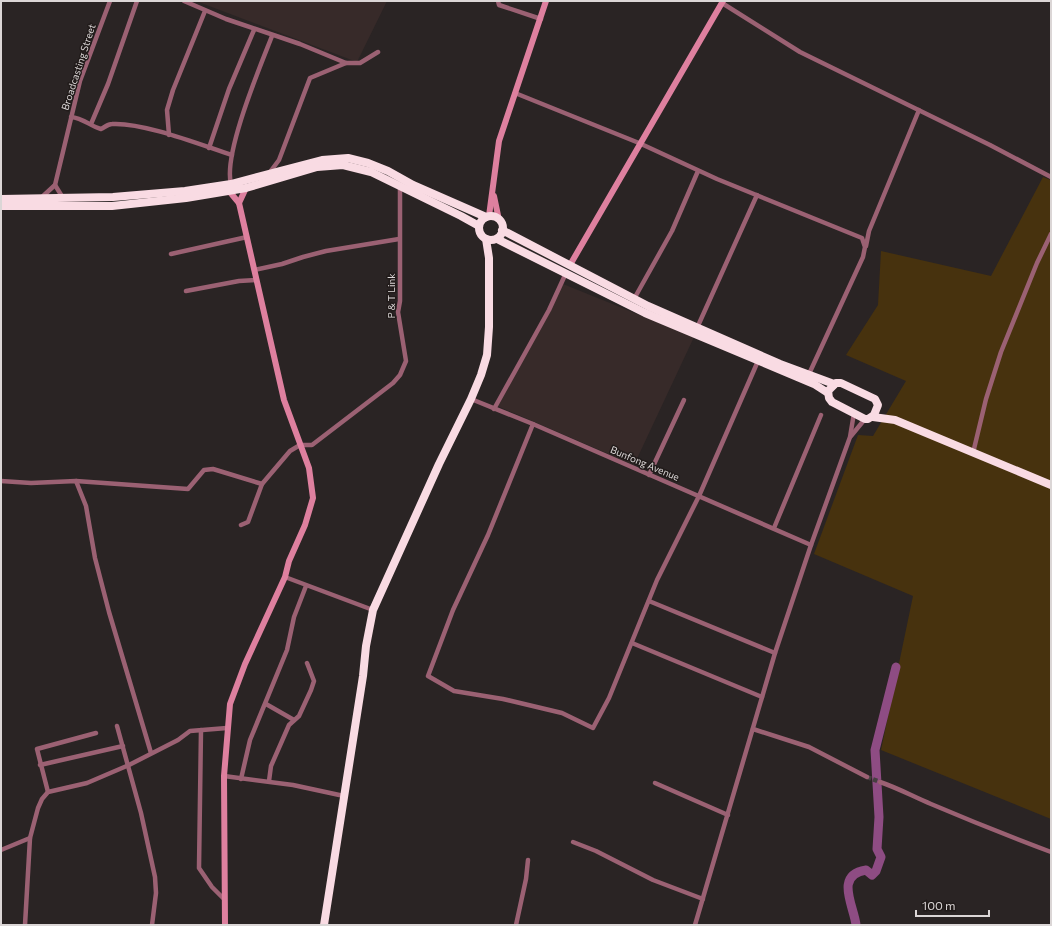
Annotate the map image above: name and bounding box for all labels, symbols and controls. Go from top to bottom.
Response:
street label: Broadcasting Street [58,22,98,112]
street label: P & T Link [385,273,397,319]
street label: Bunfong Avenue [609,443,681,483]
scale bar [916,892,989,918]
text: 100 m [922,898,956,912]

